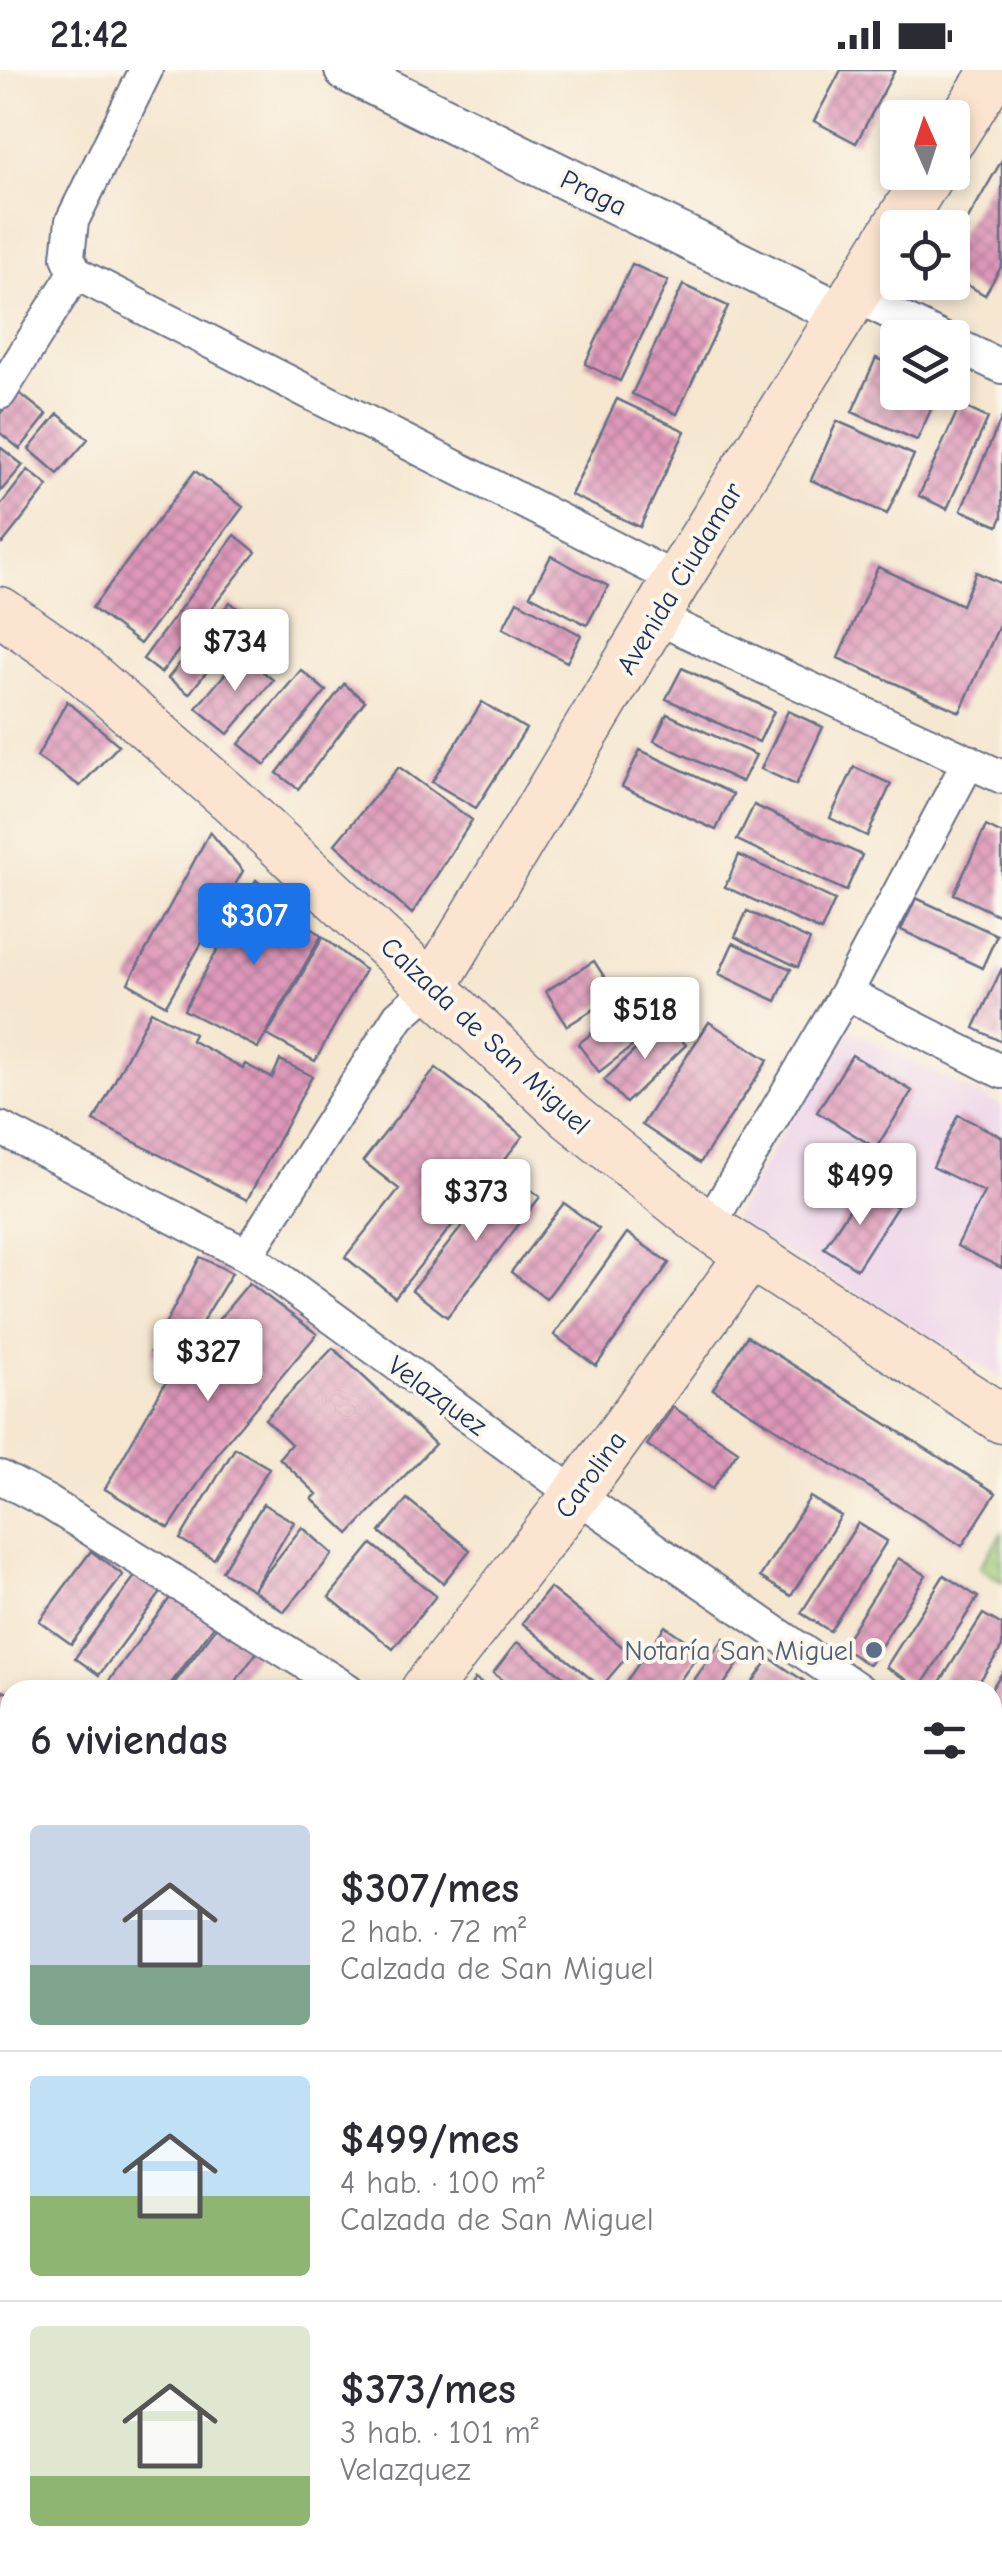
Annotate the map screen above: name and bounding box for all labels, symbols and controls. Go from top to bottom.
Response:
text: 21:42 [50,13,128,57]
north arrow [880,100,970,190]
map controls [880,100,970,410]
street label: Praga [555,163,632,223]
button: locate [880,210,970,300]
button: layers [880,320,970,410]
street label: Avenida Ciudamar [610,477,750,680]
pin: $734 [176,609,294,694]
text: $734 [203,623,267,660]
pin: $307 [195,883,313,968]
text: $307 [220,897,288,934]
street label: Calzada de San Miguel [374,930,597,1141]
pin: $518 [586,977,704,1062]
text: $518 [612,991,678,1028]
pin: $499 [801,1143,919,1228]
text: $499 [826,1157,894,1194]
pin: $373 [417,1159,535,1244]
text: $373 [443,1173,509,1210]
pin: $327 [149,1319,267,1404]
text: $327 [175,1333,241,1370]
street label: Velazquez [382,1349,493,1442]
street label: Carolina [549,1425,633,1524]
place label: Notaría San Miguel [624,1635,854,1667]
marker: Notaría San Miguel [863,1639,885,1661]
icon: filters [917,1713,972,1768]
text: 6 viviendas [30,1716,228,1765]
text: $307/mes [340,1864,519,1913]
icon: home [110,1865,230,1985]
text: 2 hab. · 72 m² [340,1913,526,1950]
text: Calzada de San Miguel [340,1950,654,1987]
text: $499/mes [340,2115,519,2164]
icon: home [110,2116,230,2236]
text: 4 hab. · 100 m² [340,2164,545,2201]
text: Calzada de San Miguel [340,2201,654,2238]
text: $373/mes [340,2365,516,2414]
icon: home [110,2366,230,2486]
text: 3 hab. · 101 m² [340,2414,539,2451]
text: Velazquez [340,2451,471,2488]

